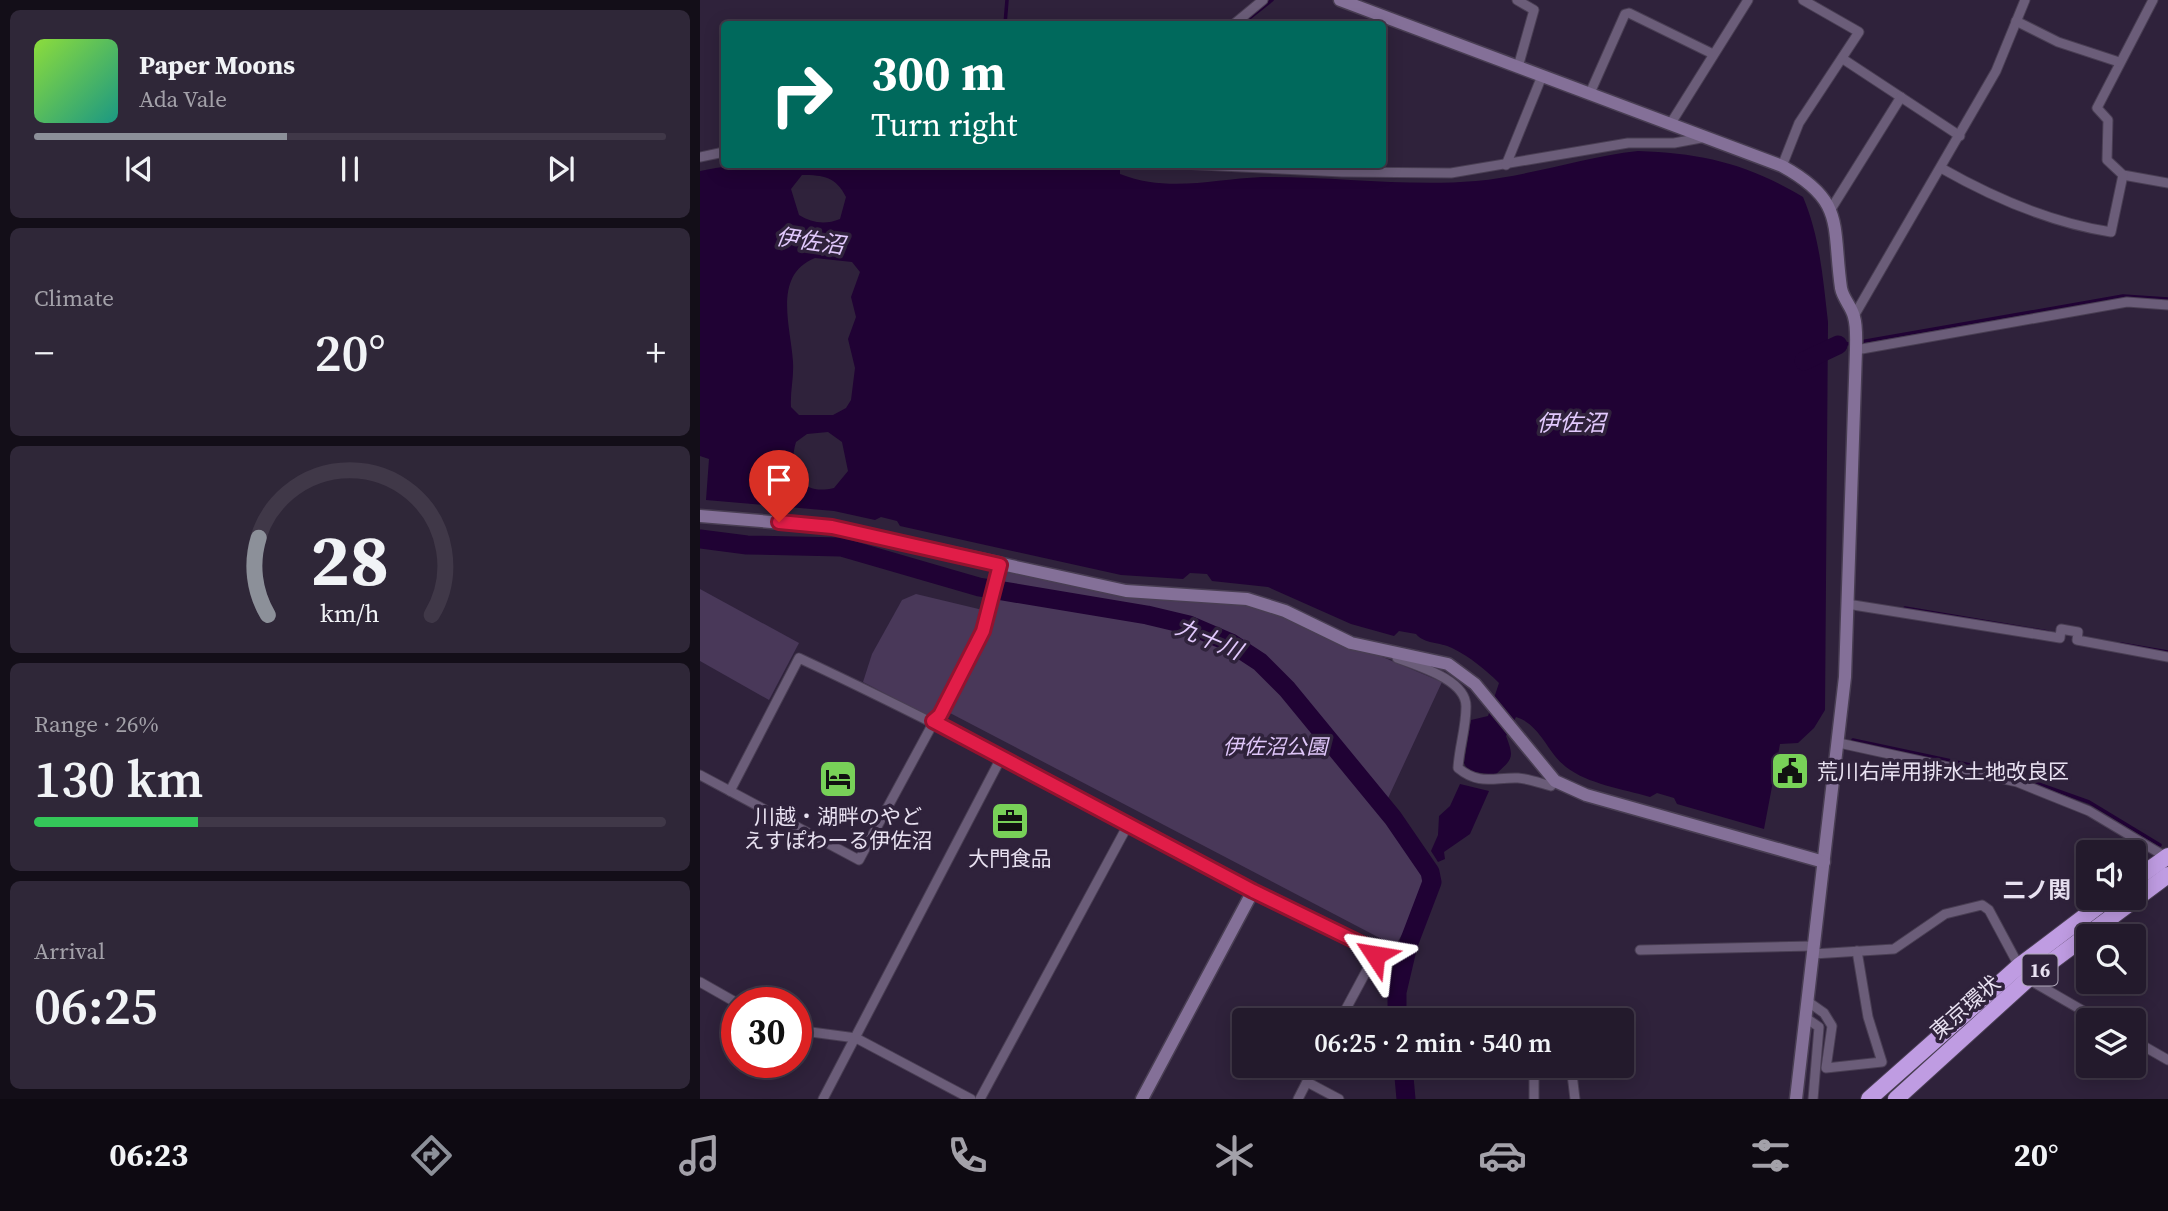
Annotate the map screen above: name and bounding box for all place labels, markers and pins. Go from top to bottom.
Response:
pin [749,450,809,522]
public building icon: 荒川右岸用排水土地改良区 [1769,750,1811,792]
place label: 荒川右岸用排水土地改良区 [1817,757,2069,786]
hotel icon: 川越・湖畔のやど えすぽわーる伊佐沼 [817,758,859,800]
office icon: 大門食品 [989,800,1031,842]
place label: 川越・湖畔のやど えすぽわーる伊佐沼 [744,802,933,855]
place label: 大門食品 [968,844,1052,873]

